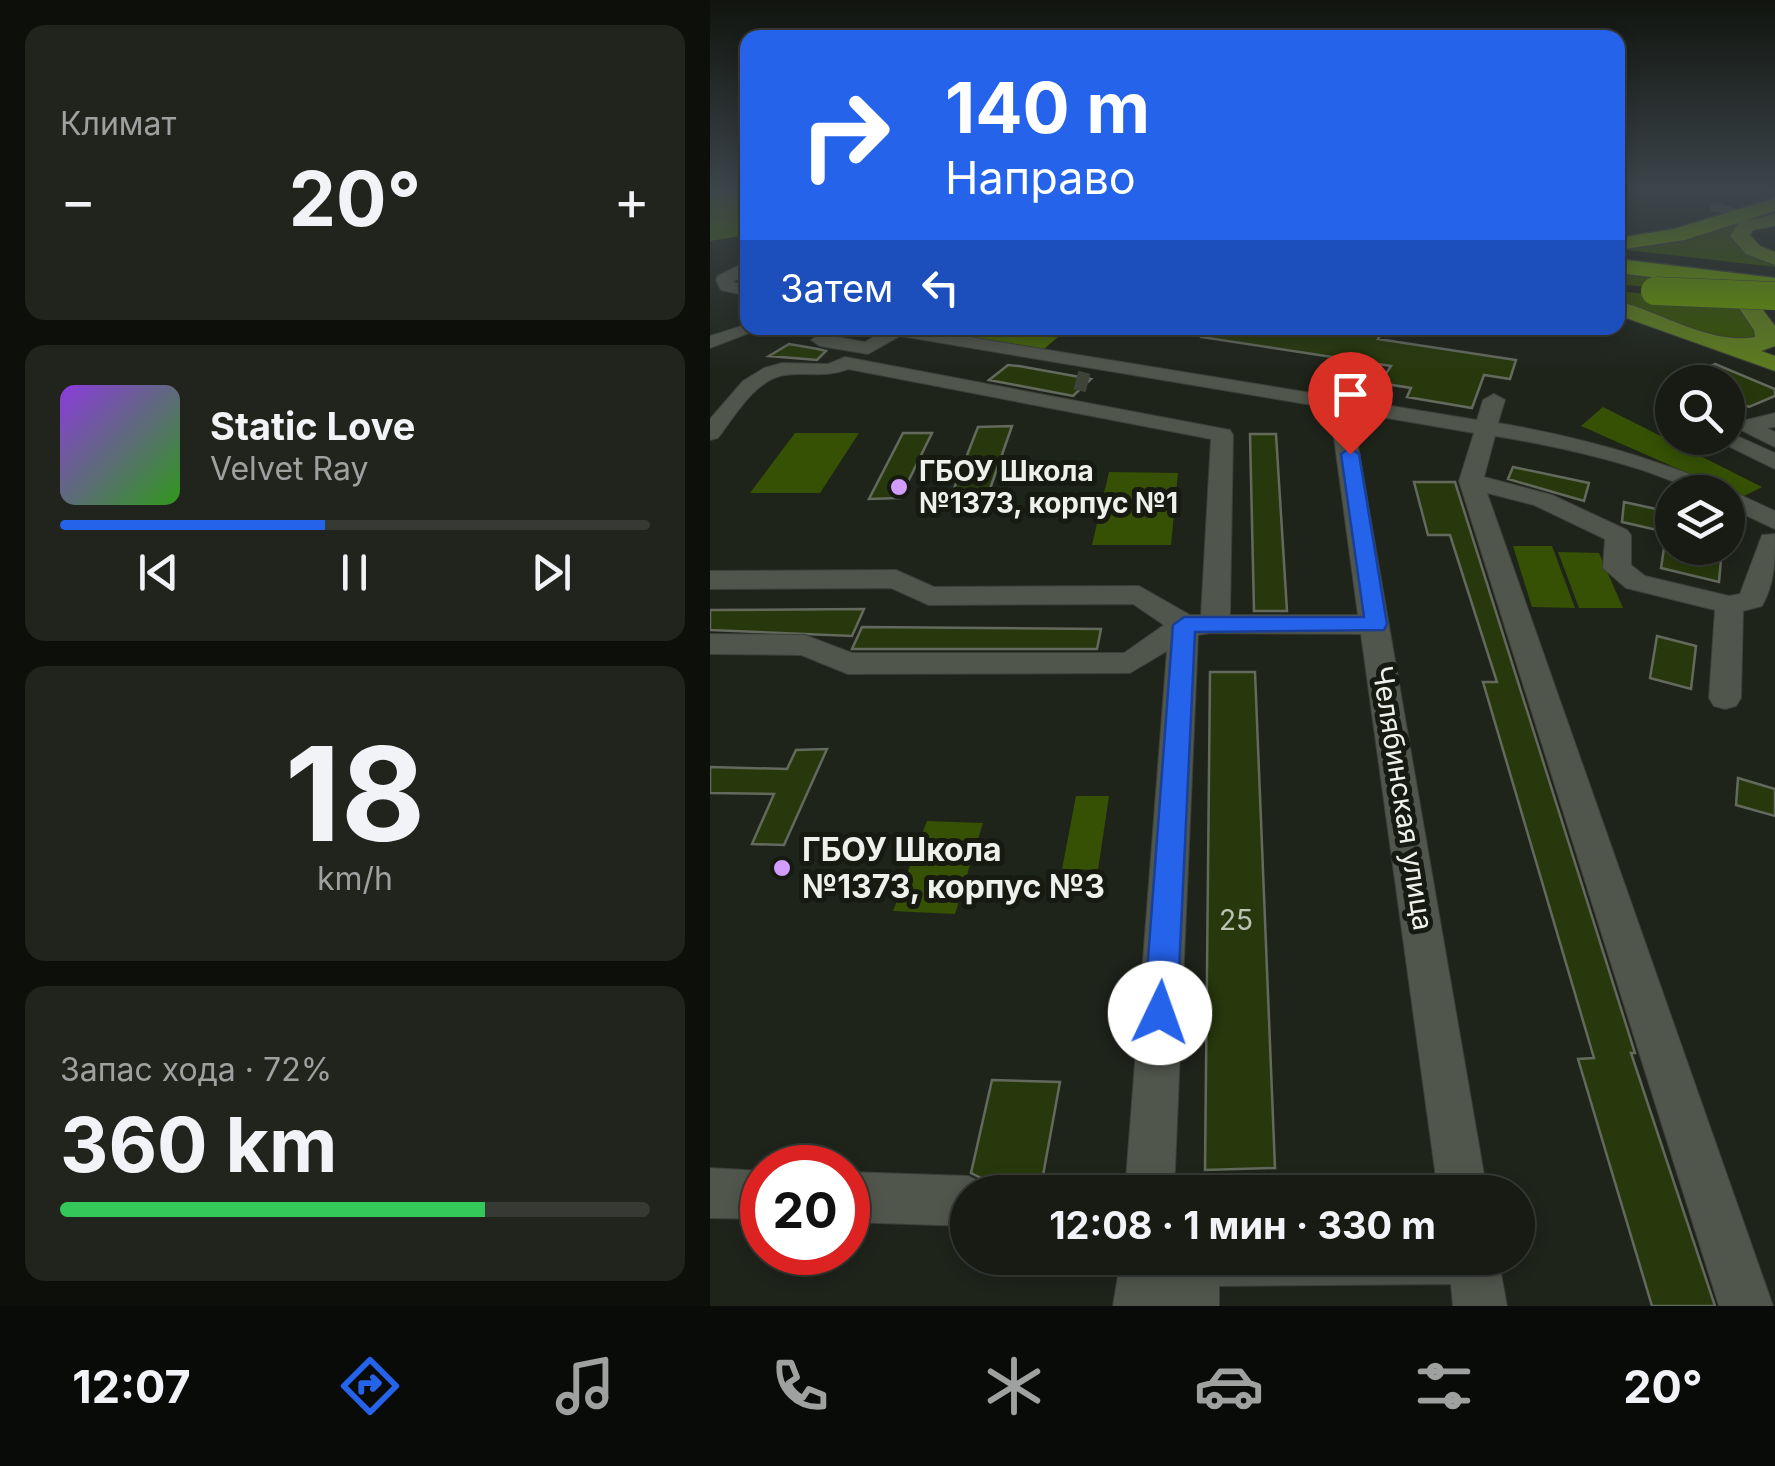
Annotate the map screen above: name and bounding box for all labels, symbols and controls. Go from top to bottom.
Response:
text: 140 m [945,65,1150,150]
icon: right [780,70,910,200]
text: Климат [60,104,176,143]
text: Направо [945,150,1136,205]
text: 20° [289,153,421,244]
text: − [60,167,96,233]
text: + [614,167,650,233]
icon: left [913,260,968,315]
text: Затем [780,265,893,311]
pin [1308,352,1393,455]
map controls [1655,365,1745,565]
button: search [1655,365,1745,455]
icon: arrive [1323,367,1378,422]
text: Static Love [210,403,415,449]
text: Velvet Ray [210,449,368,488]
place label: ГБОУ Школа №1373, корпус №1 [919,454,1178,520]
button: layers [1655,475,1745,565]
marker: ГБОУ Школа №1373, корпус №1 [888,476,910,498]
icon: previous [131,545,186,600]
icon: pause [327,545,382,600]
icon: next [524,545,579,600]
street label: Челябинская улица [1365,663,1441,933]
text: 18 [285,715,425,872]
place label: ГБОУ Школа №1373, корпус №3 [802,830,1105,906]
marker: ГБОУ Школа №1373, корпус №3 [771,857,793,879]
text: km/h [317,859,393,898]
house number: 25 [1219,903,1253,937]
position arrow [1108,961,1212,1065]
text: Запас хода · 72% [60,1050,332,1089]
text: 360 km [60,1099,337,1190]
speed limit sign: 20 [740,1145,870,1275]
text: 12:08 · 1 мин · 330 m [1049,1202,1436,1248]
icon: directions [335,1351,405,1421]
icon: music [550,1351,620,1421]
icon: phone [765,1351,835,1421]
icon: climate [979,1351,1049,1421]
icon: car [1194,1351,1264,1421]
icon: filters [1409,1351,1479,1421]
text: 12:07 [72,1359,191,1414]
text: 20° [1623,1359,1703,1414]

